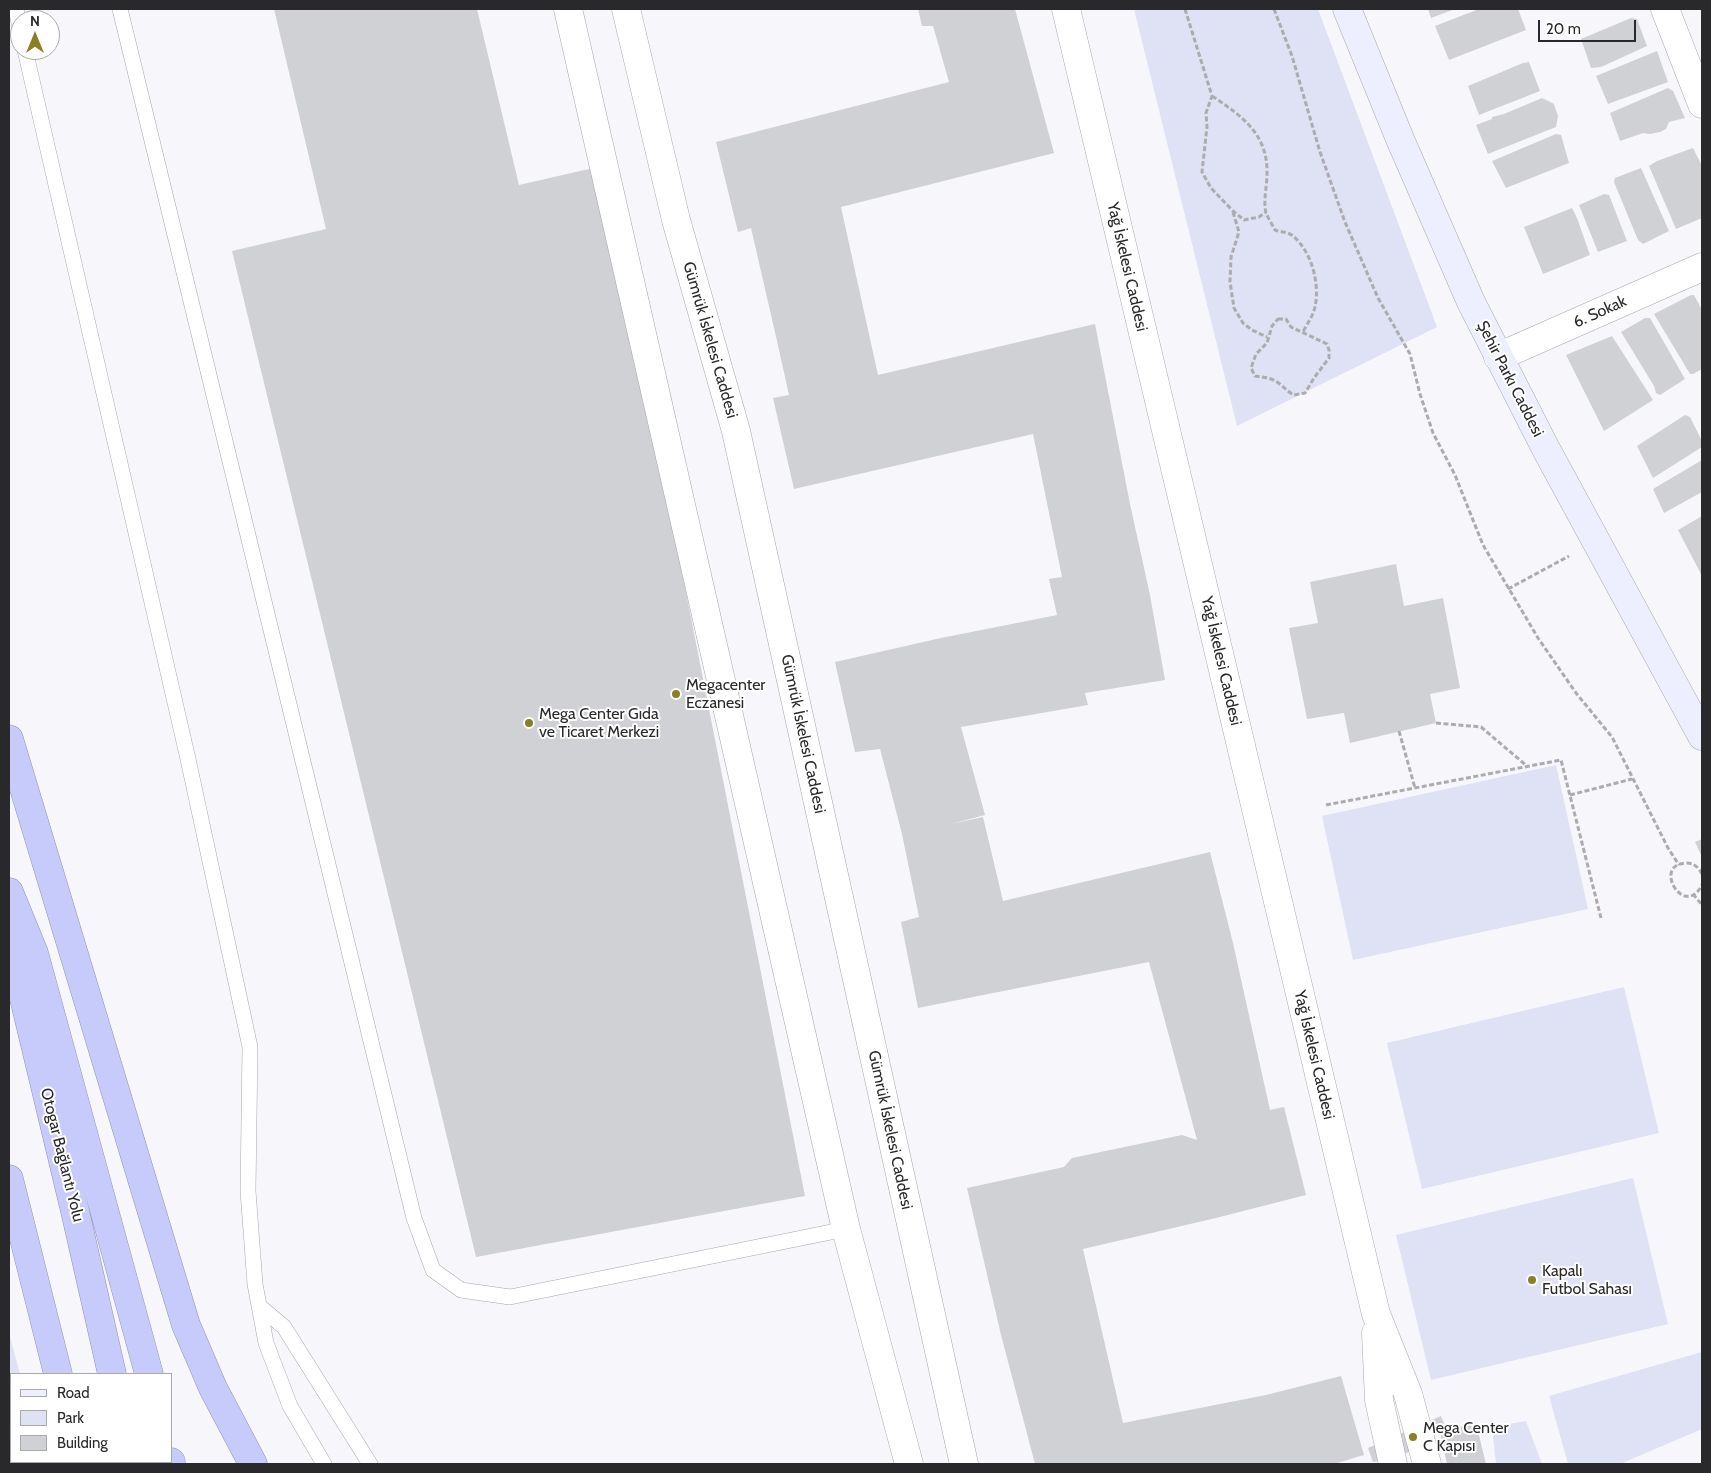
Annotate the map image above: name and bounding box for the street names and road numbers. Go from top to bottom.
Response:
street label: Yağ İskelesi Caddesi [1103,201,1151,333]
street label: Gümrük İskelesi Caddesi [678,259,742,421]
street label: 6. Sokak [1570,292,1630,332]
street label: Şehir Parkı Caddesi [1472,318,1548,440]
street label: Yağ İskelesi Caddesi [1197,595,1245,727]
street label: Gümrük İskelesi Caddesi [777,653,829,815]
street label: Yağ İskelesi Caddesi [1290,989,1338,1121]
street label: Gümrük İskelesi Caddesi [864,1049,916,1211]
street label: Otogar Bağlantı Yolu [36,1086,88,1224]

